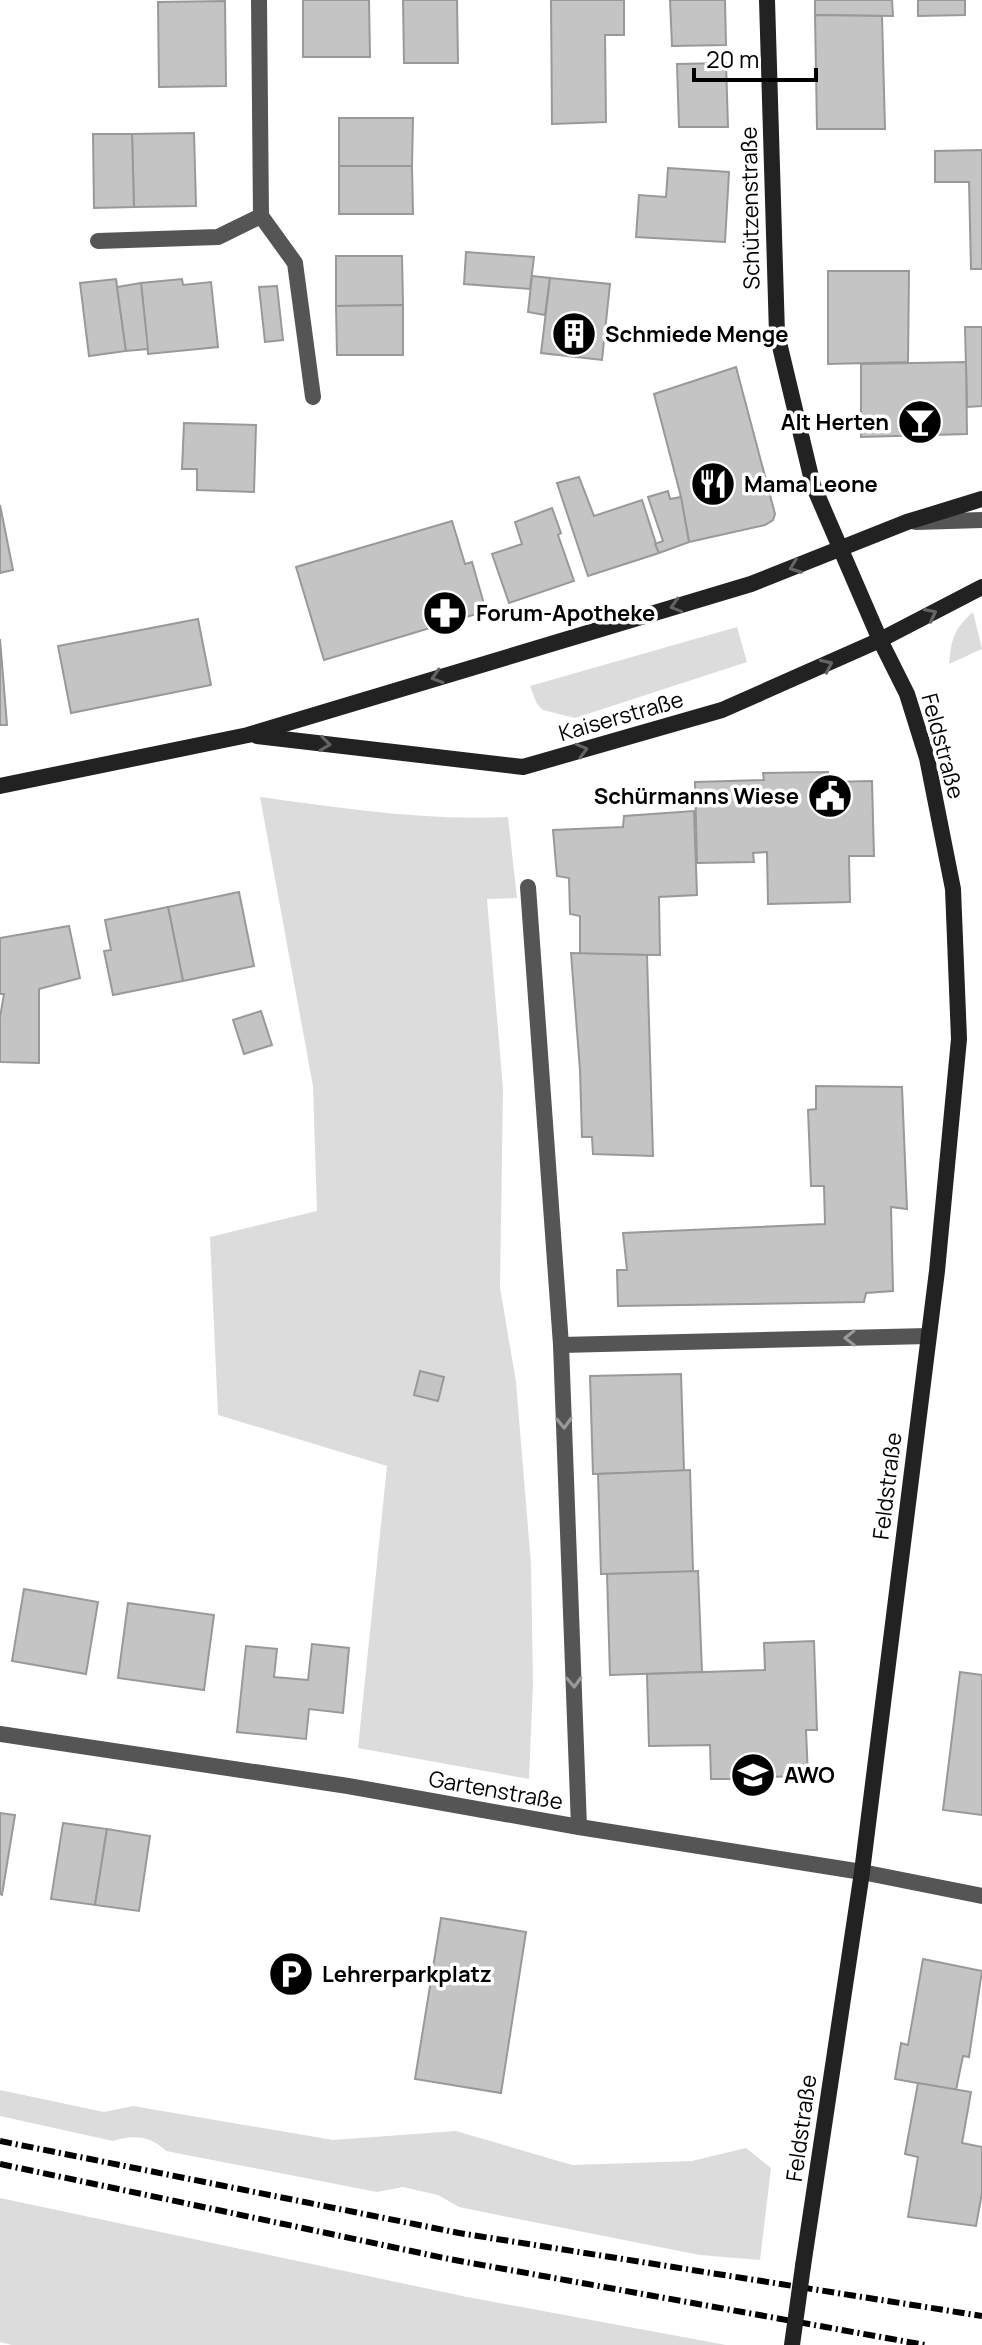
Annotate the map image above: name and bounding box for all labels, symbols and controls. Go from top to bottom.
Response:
scale bar [694,32,816,82]
text: 20 m [706,42,759,75]
street label: Schützenstraße [734,126,766,290]
building icon: Schmiede Menge [550,310,598,358]
place label: Schmiede Menge [605,319,789,349]
bar icon: Alt Herten [896,398,944,446]
place label: Alt Herten [781,407,889,437]
restaurant icon: Mama Leone [689,460,737,508]
place label: Mama Leone [744,469,878,499]
one-way arrow [789,557,803,574]
pharmacy icon: Forum-Apotheke [421,589,469,637]
one-way arrow [669,597,683,614]
place label: Forum-Apotheke [476,598,655,628]
one-way arrow [923,608,937,623]
one-way arrow [818,658,833,674]
one-way arrow [431,668,444,684]
street label: Kaiserstraße [555,684,687,748]
street label: Feldstraße [915,690,971,802]
one-way arrow [318,735,332,752]
one-way arrow [574,743,588,759]
public building icon: Schürmanns Wiese [806,772,854,820]
place label: Schürmanns Wiese [594,781,799,811]
one-way arrow [843,1329,856,1346]
one-way arrow [556,1417,573,1430]
street label: Feldstraße [866,1431,908,1541]
one-way arrow [566,1676,583,1689]
school or university icon: AWO [729,1751,777,1799]
place label: AWO [784,1760,835,1790]
street label: Gartenstraße [427,1763,566,1817]
parking icon: Lehrerparkplatz [267,1950,315,1998]
place label: Lehrerparkplatz [322,1959,492,1989]
street label: Feldstraße [779,2072,823,2184]

